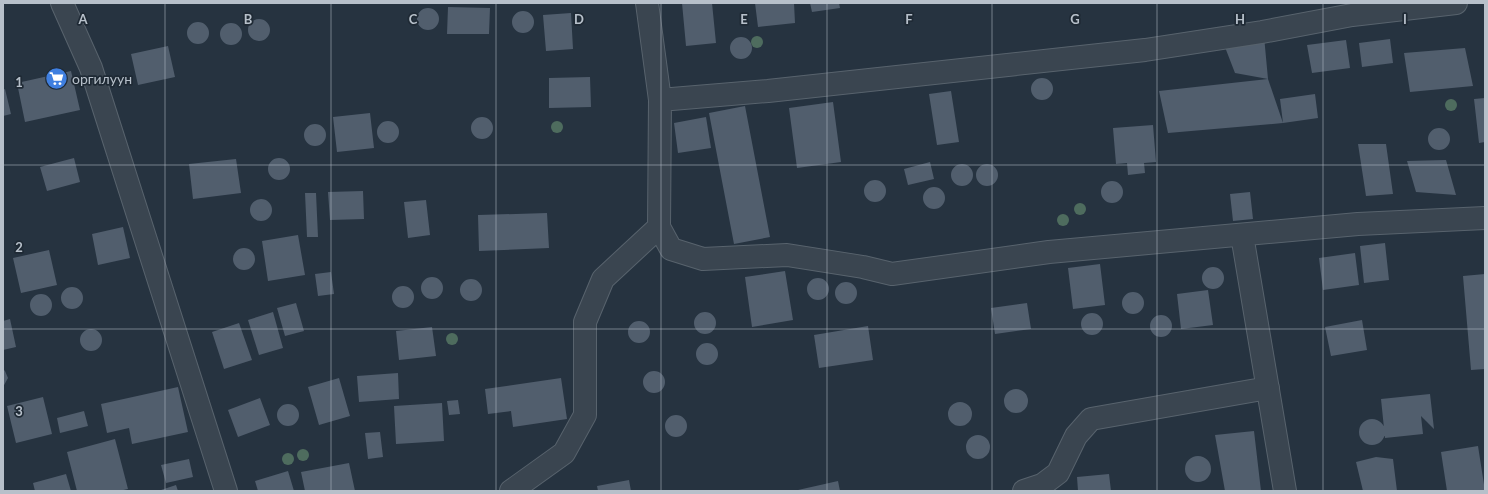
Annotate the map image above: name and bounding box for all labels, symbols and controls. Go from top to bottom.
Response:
text: A [77,11,88,27]
text: B [244,11,253,27]
text: C [409,11,418,27]
text: D [574,11,584,27]
text: E [740,11,748,27]
text: F [905,11,913,27]
text: G [1070,11,1080,27]
text: H [1235,11,1245,27]
text: I [1403,11,1407,27]
supermarket icon: оргилуун [44,66,70,92]
place label: оргилуун [72,70,132,87]
text: 1 [15,74,23,90]
text: 2 [15,239,23,255]
text: 3 [15,403,23,419]

